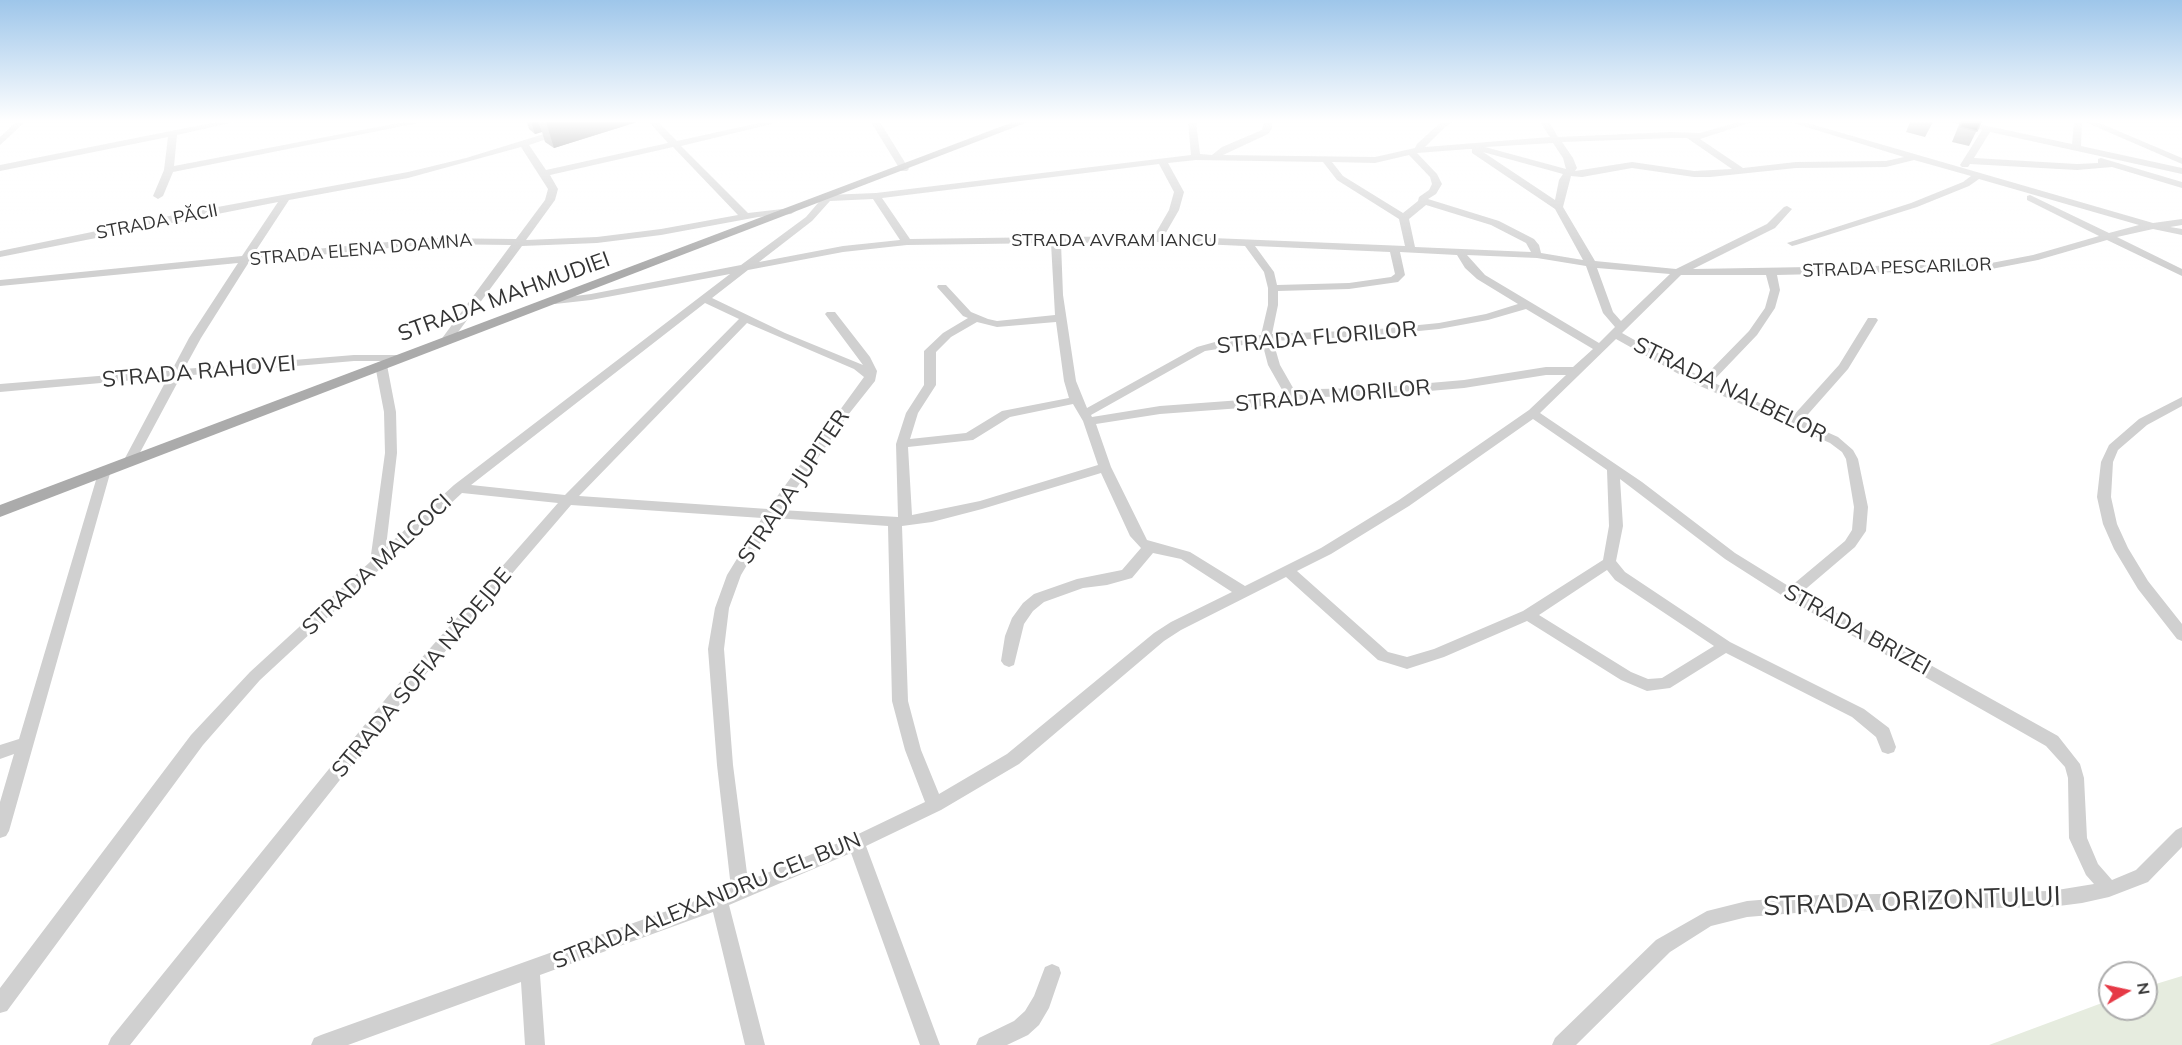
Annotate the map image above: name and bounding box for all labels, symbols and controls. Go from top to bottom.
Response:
street label: STRADA PĂCII [94,200,220,244]
street label: STRADA ELENA DOAMNA [249,230,473,270]
street label: STRADA AVRAM IANCU [1011,230,1217,252]
street label: STRADA MAHMUDIEI [394,246,614,348]
street label: STRADA PESCARILOR [1802,254,1992,282]
street label: STRADA FLORILOR [1216,316,1418,360]
street label: STRADA NALBELOR [1629,332,1831,448]
street label: STRADA RAHOVEI [101,350,297,394]
street label: STRADA MORILOR [1234,374,1432,418]
street label: STRADA JUPITER [733,405,855,569]
street label: STRADA MALCOCI [297,489,457,641]
street label: STRADA SOFIA NĂDEJDE [327,563,517,783]
street label: STRADA BRIZEI [1779,579,1935,681]
street label: STRADA ALEXANDRU CEL BUN [549,827,865,975]
street label: STRADA ORIZONTULUI [1763,881,2061,923]
north arrow [2098,961,2158,1021]
text: N [2133,981,2155,996]

